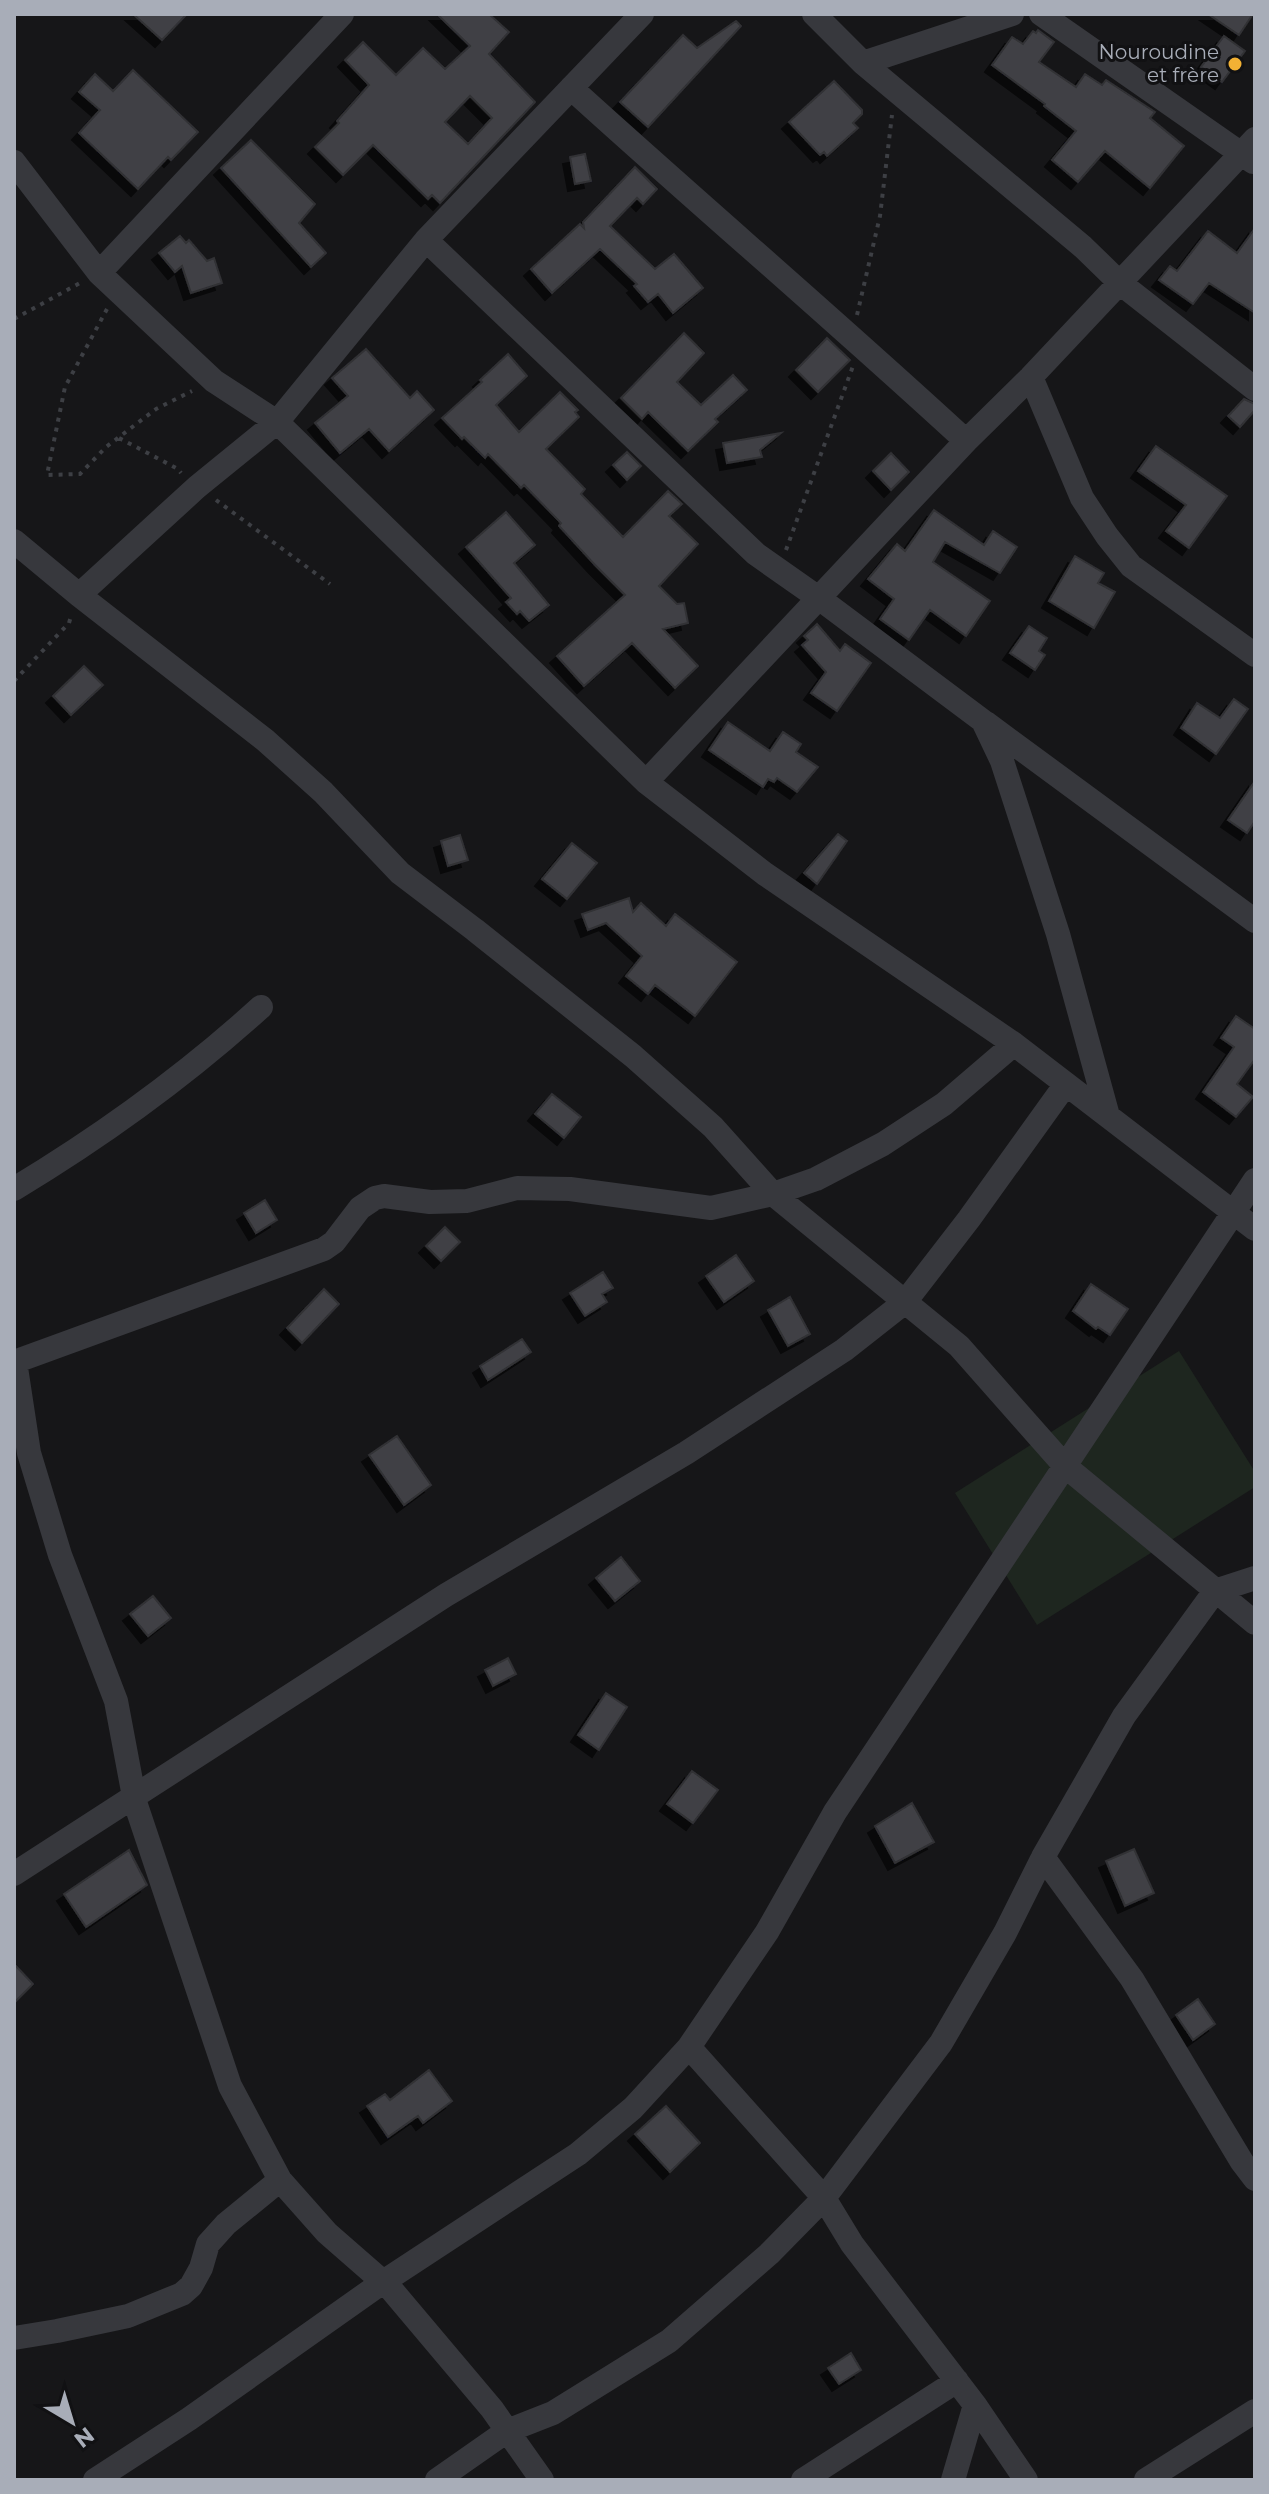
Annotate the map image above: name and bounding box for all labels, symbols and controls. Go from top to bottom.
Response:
place label: Nouroudine et frère [1098,40,1219,87]
marker: Nouroudine et frère [1226,55,1244,73]
north arrow [32,2382,112,2462]
text: N [69,2421,99,2453]

